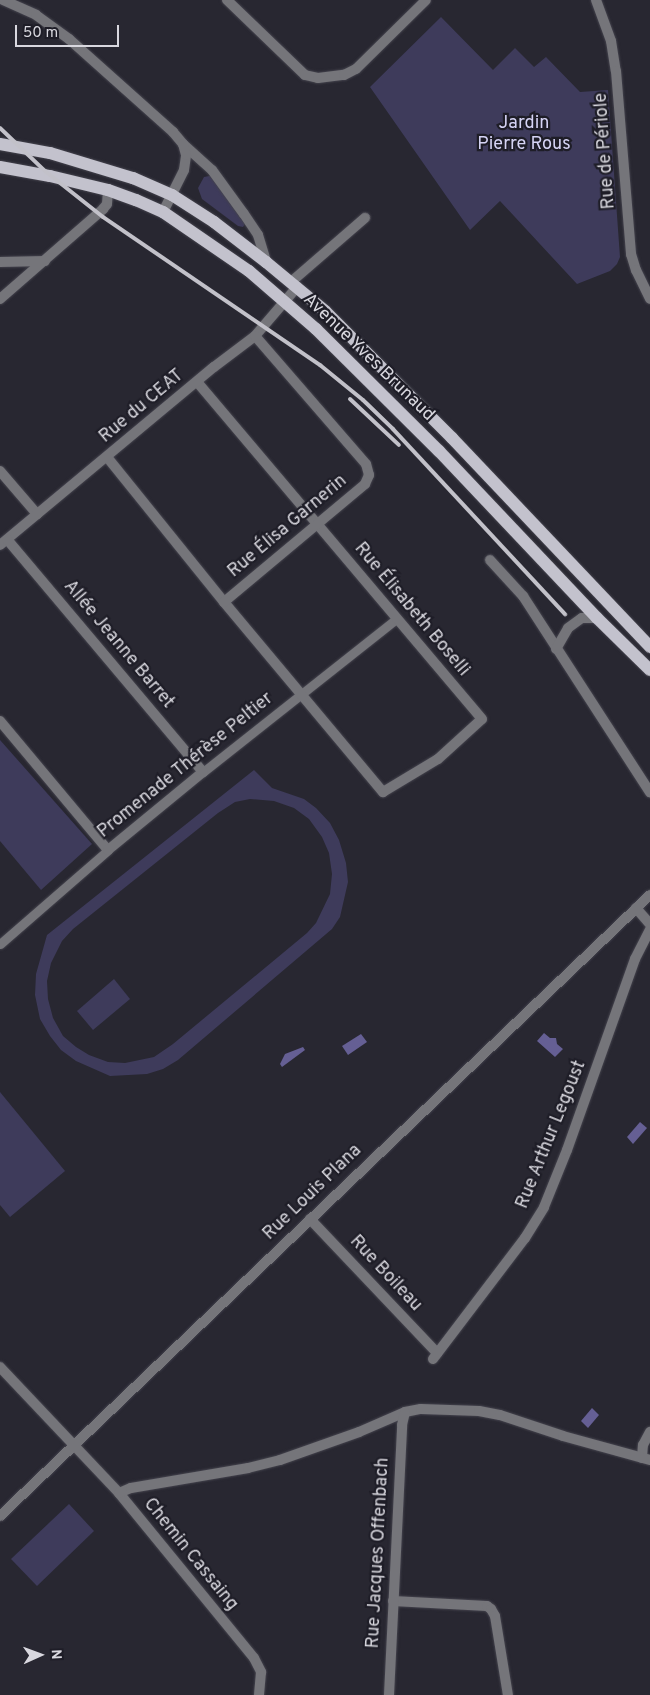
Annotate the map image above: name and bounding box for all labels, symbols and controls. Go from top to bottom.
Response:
scale bar [18,15,121,47]
text: 50 m [23,24,58,43]
street label: Rue de Périole [591,92,621,210]
park label: Jardin Pierre Rous [477,114,571,156]
street label: Avenue Yves Brunaud [297,289,439,427]
street label: Rue du CEAT [96,366,188,448]
street label: Rue Élisa Garnerin [224,471,352,583]
street label: Rue Élisabeth Boselli [349,539,473,681]
street label: Allée Jeanne Barret [58,577,178,713]
street label: Promenade Thérèse Peltier [94,688,278,844]
street label: Rue Arthur Legoust [512,1057,592,1213]
street label: Rue Louis Plana [259,1141,367,1245]
street label: Rue Boileau [344,1231,426,1317]
street label: Rue Jacques Offenbach [363,1457,395,1649]
street label: Chemin Cassaing [138,1494,242,1616]
north arrow [15,1630,65,1680]
text: N [47,1649,64,1660]

